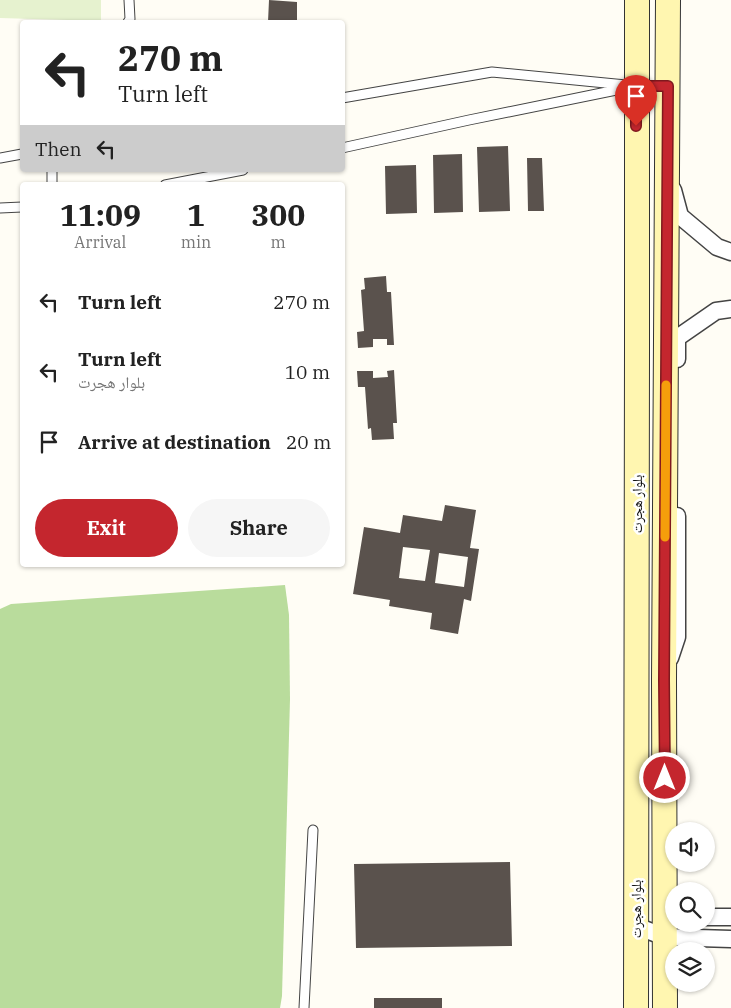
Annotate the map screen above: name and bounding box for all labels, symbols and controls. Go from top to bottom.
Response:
text: 270 m [118,35,223,81]
icon: left [35,40,100,105]
pin [615,75,657,126]
text: Turn left [118,79,208,108]
icon: arrive [622,82,650,110]
icon: left [92,135,120,163]
text: Then [35,137,82,161]
text: 11:09 [60,195,141,234]
text: 1 [187,195,205,234]
text: 300 [251,195,305,234]
text: Arrival [74,232,126,252]
text: min [181,232,211,252]
text: m [271,232,286,252]
icon: left [35,288,63,316]
text: Turn left [78,290,161,314]
text: 270 m [273,290,330,314]
text: Turn left [78,347,161,371]
icon: left [35,358,63,386]
text: 10 m [285,360,330,384]
text: بلوار هجرت [78,372,145,392]
icon: arrive [35,428,63,456]
text: Arrive at destination [78,430,271,454]
text: 20 m [286,430,331,454]
street label: بلوار هجرت [628,474,646,533]
button: Exit [35,499,178,557]
button: Share [188,499,330,557]
position arrow [638,751,690,803]
map controls [665,822,715,992]
button: sound [665,822,715,872]
street label: بلوار هجرت [627,879,645,938]
button: search [665,882,715,932]
button: layers [665,942,715,992]

